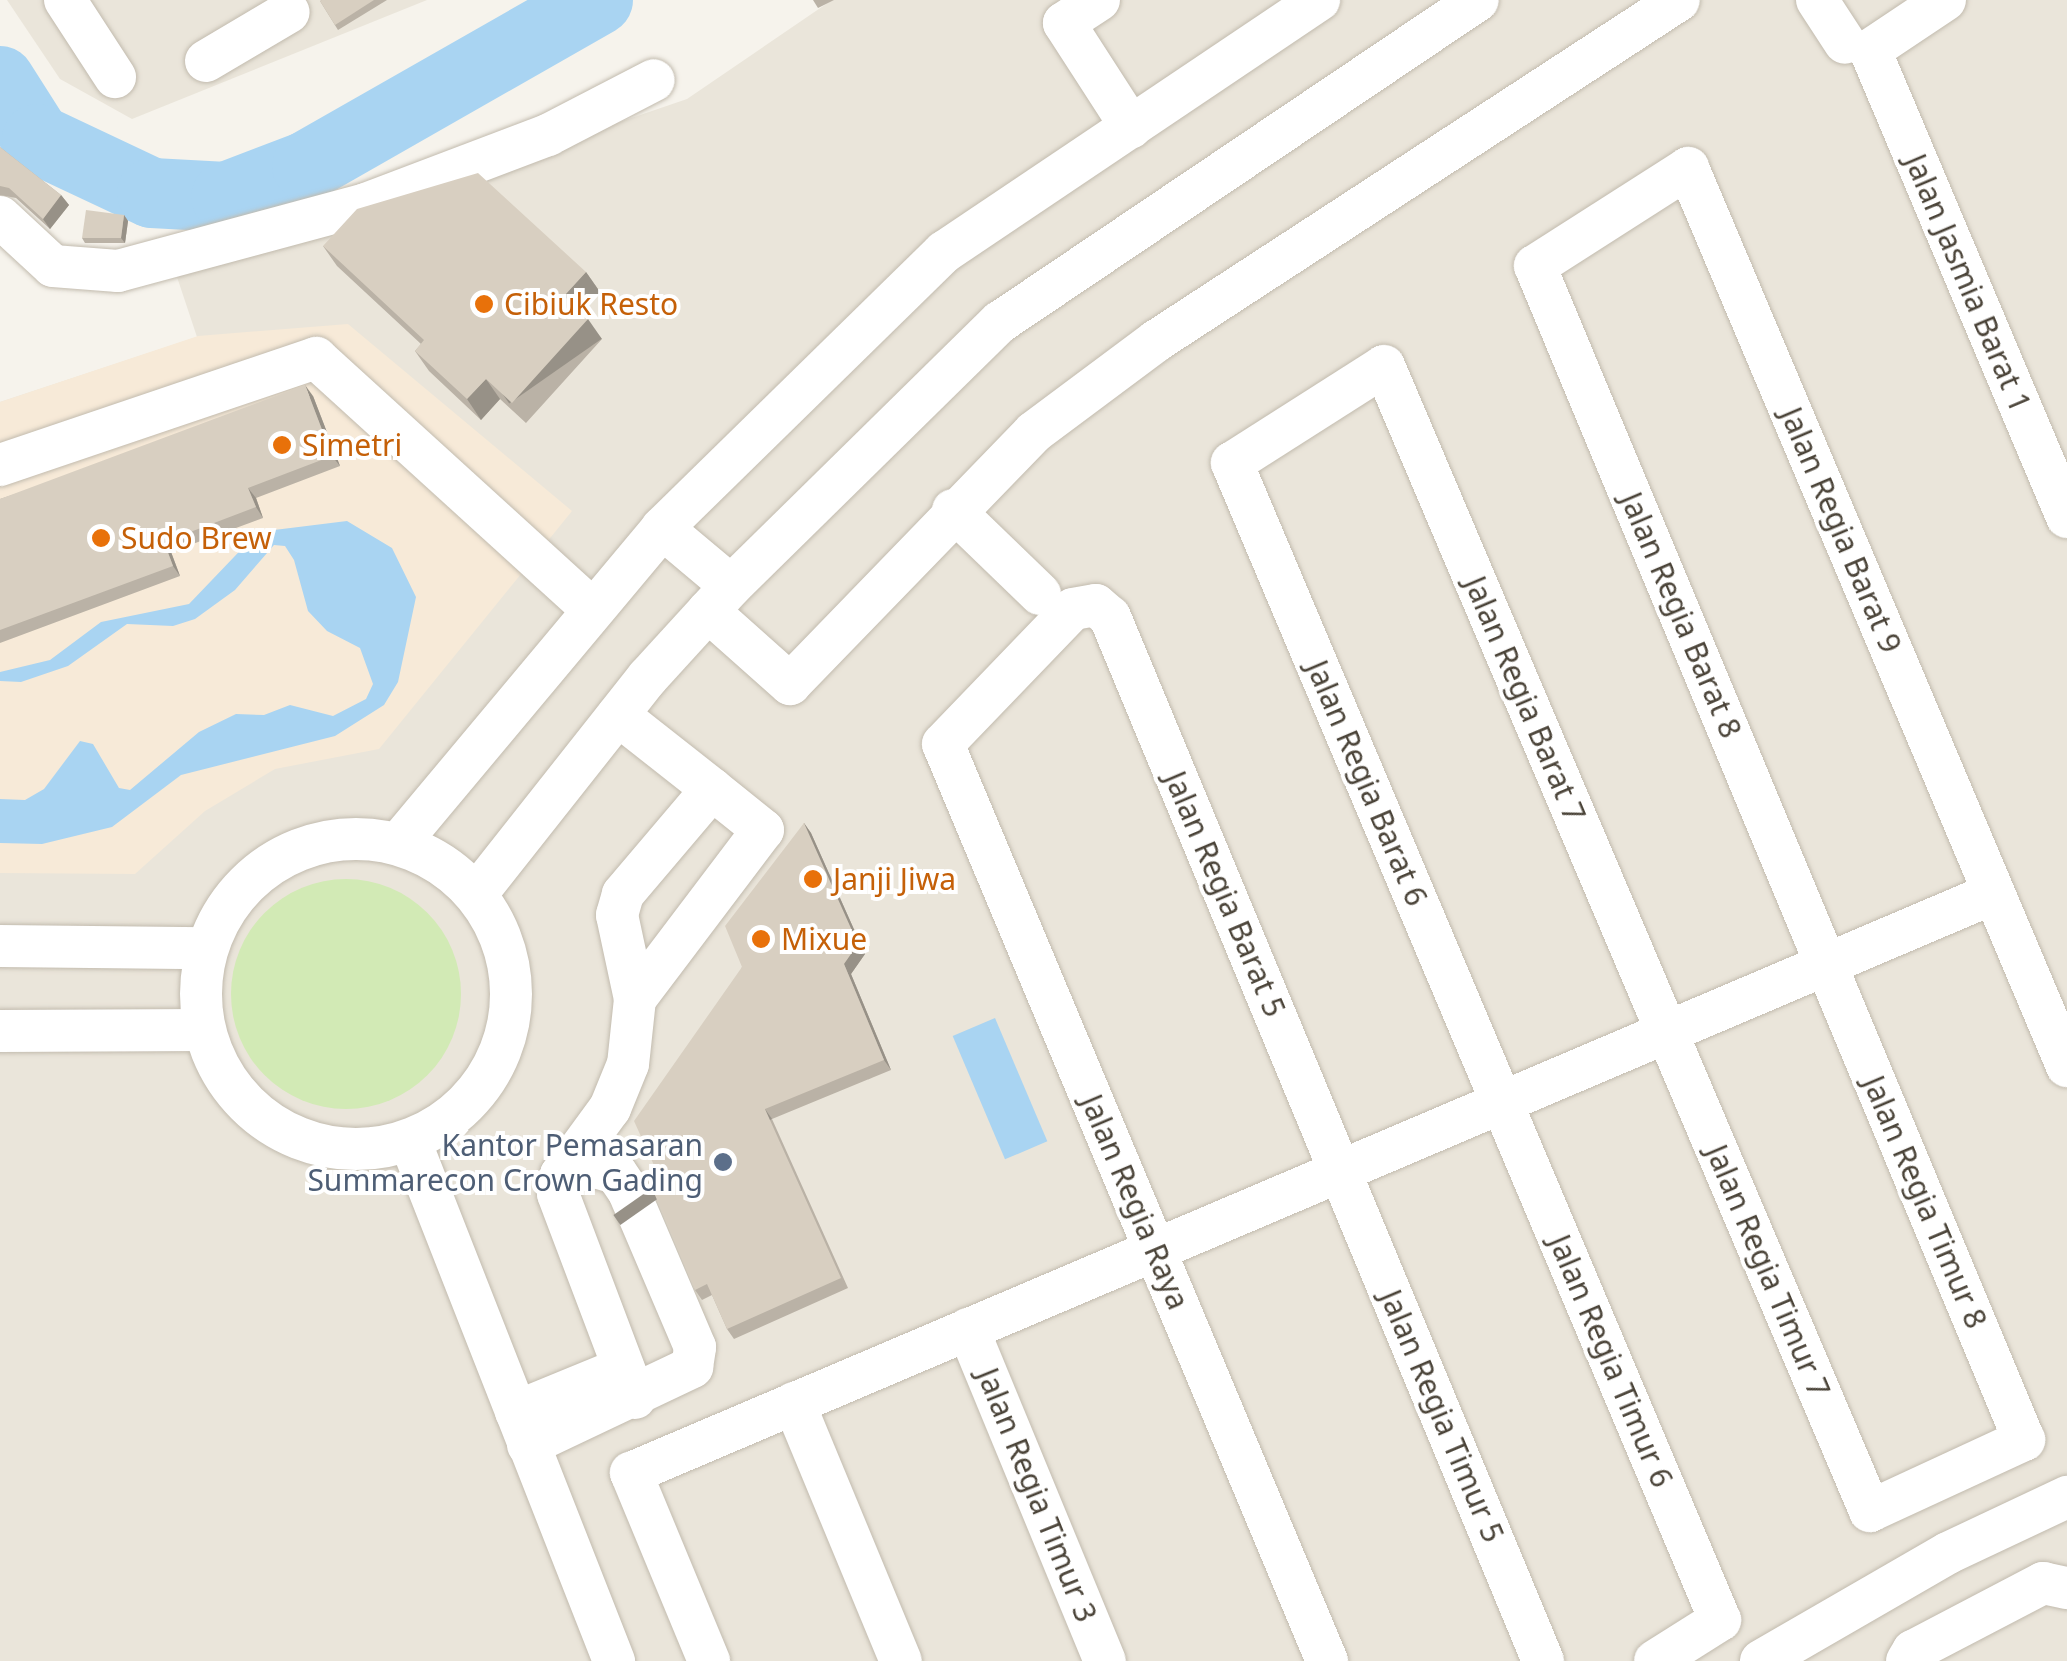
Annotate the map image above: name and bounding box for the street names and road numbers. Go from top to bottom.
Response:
street label: Jalan Jasmia Barat 1 [1897,149,2039,417]
street label: Jalan Regia Barat 9 [1773,402,1909,658]
street label: Jalan Regia Barat 8 [1613,487,1749,743]
street label: Jalan Regia Barat 7 [1457,571,1593,827]
street label: Jalan Regia Barat 6 [1299,655,1435,911]
street label: Jalan Regia Barat 5 [1157,766,1293,1022]
street label: Jalan Regia Timur 8 [1856,1070,1994,1334]
street label: Jalan Regia Raya [1074,1089,1196,1315]
street label: Jalan Regia Timur 7 [1699,1139,1837,1403]
street label: Jalan Regia Timur 6 [1542,1229,1680,1493]
street label: Jalan Regia Timur 5 [1373,1284,1511,1548]
street label: Jalan Regia Timur 3 [970,1363,1104,1627]

